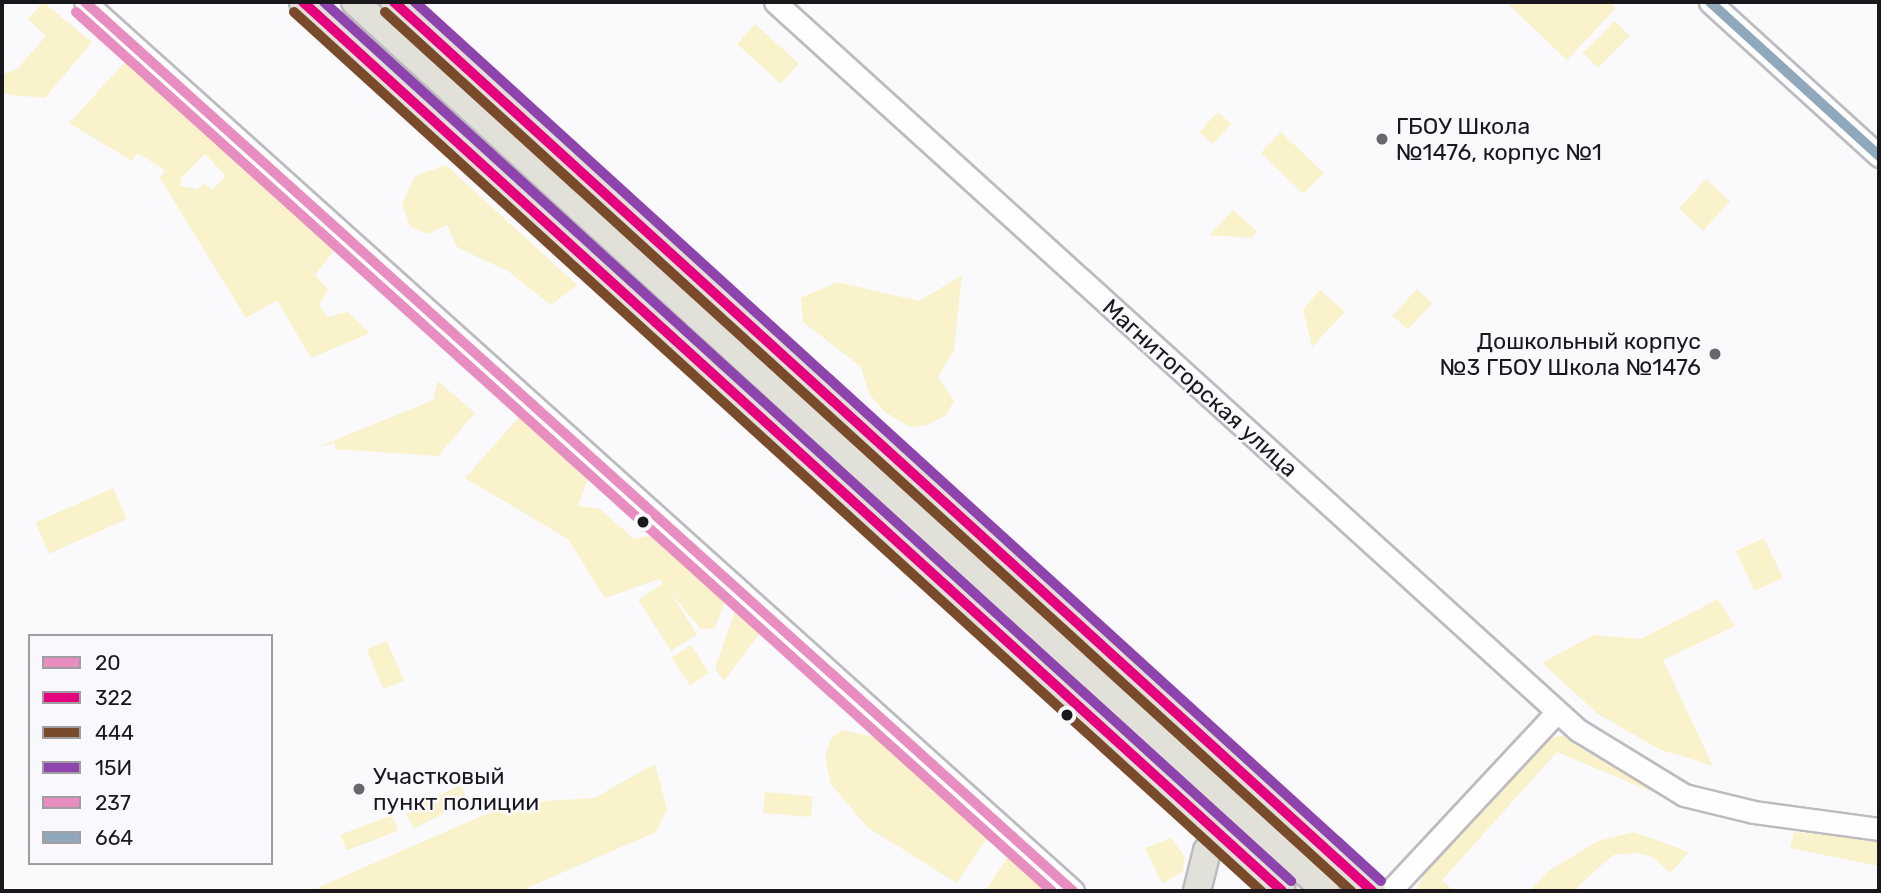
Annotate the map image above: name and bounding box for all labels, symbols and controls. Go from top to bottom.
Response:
place label: ГБОУ Школа №1476, корпус №1 [1396,112,1602,166]
marker: ГБОУ Школа №1476, корпус №1 [1374,131,1390,147]
street label: Магнитогорская улица [1097,293,1303,483]
place label: Дошкольный корпус №3 ГБОУ Школа №1476 [1440,327,1701,381]
marker: Дошкольный корпус №3 ГБОУ Школа №1476 [1707,346,1723,362]
unlabelled marker [636,515,650,529]
legend [28,634,273,865]
text: 20 [95,650,121,675]
text: 322 [95,685,132,710]
unlabelled marker [1060,708,1074,722]
text: 444 [95,720,134,745]
text: 15И [95,755,132,780]
place label: Участковый пункт полиции [373,762,539,816]
marker: Участковый пункт полиции [351,781,367,797]
text: 237 [95,790,131,815]
text: 664 [95,825,133,850]

